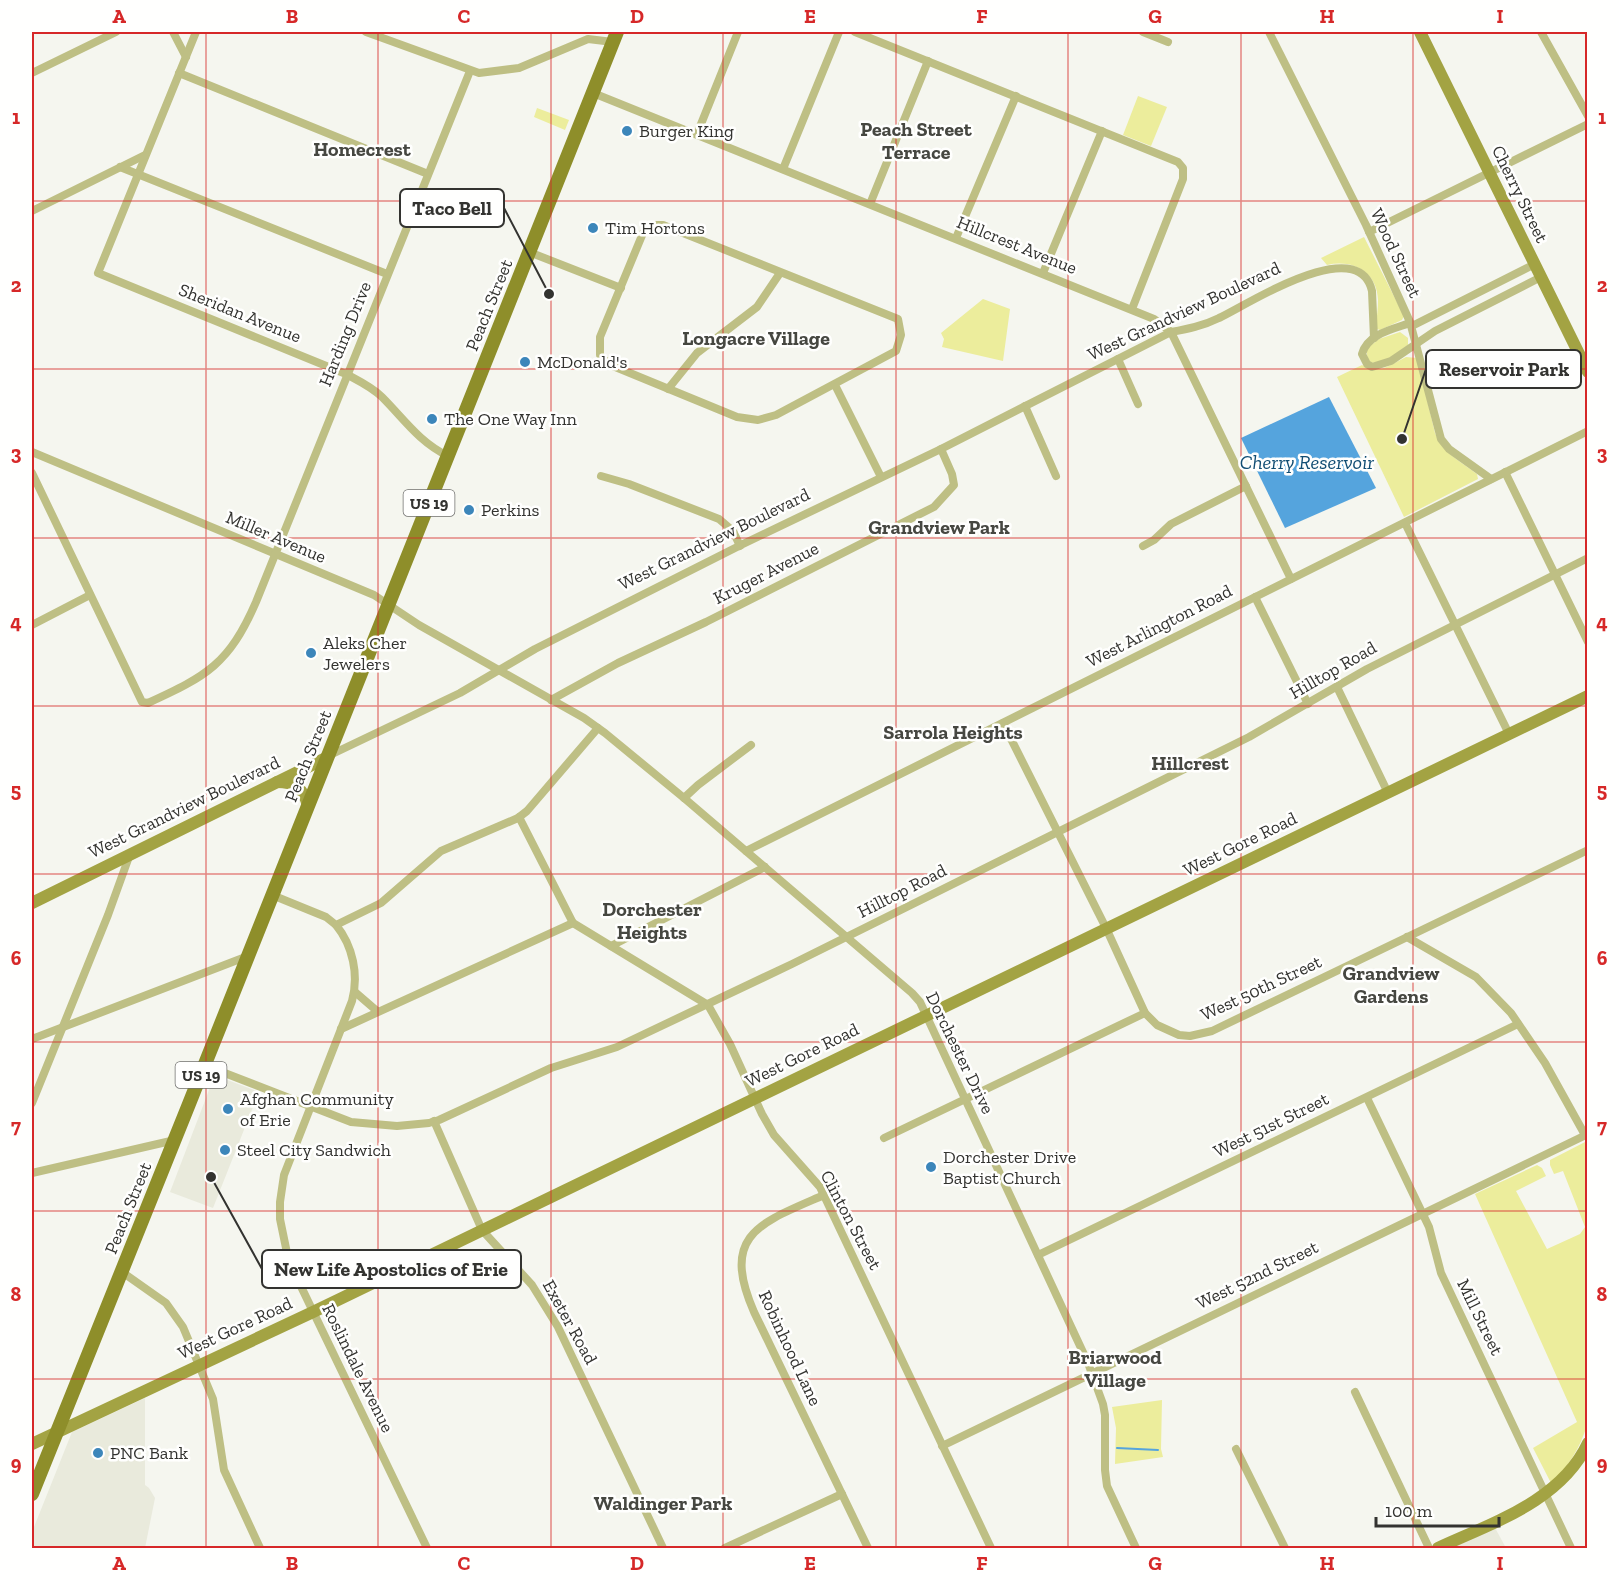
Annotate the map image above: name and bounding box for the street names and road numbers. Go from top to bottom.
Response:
street label: Cherry Street [1487,142,1553,247]
street label: Wood Street [1366,205,1426,301]
street label: Hillcrest Avenue [954,211,1080,279]
street label: Peach Street [461,256,517,354]
street label: West Grandview Boulevard [1084,257,1284,365]
street label: Sheridan Avenue [176,278,304,348]
street label: Harding Drive [314,278,376,390]
street label: West Grandview Boulevard [615,483,813,595]
road number: US 19 [404,490,454,516]
street label: Miller Avenue [223,506,329,568]
street label: Kruger Avenue [710,537,822,609]
street label: West Arlington Road [1082,580,1236,672]
street label: Hilltop Road [1286,636,1381,704]
street label: Peach Street [280,707,336,805]
street label: West Grandview Boulevard [85,751,283,863]
street label: West Gore Road [1180,807,1300,881]
street label: Hilltop Road [854,859,950,923]
street label: West 50th Street [1197,950,1325,1026]
street label: Dorchester Drive [921,988,999,1118]
street label: West Gore Road [742,1018,862,1092]
road number: US 19 [176,1062,226,1088]
street label: West 51st Street [1210,1088,1332,1162]
street label: Peach Street [100,1159,156,1257]
street label: Clinton Street [816,1166,887,1274]
street label: West 52nd Street [1192,1236,1322,1314]
street label: Mill Street [1452,1275,1508,1359]
street label: Exeter Road [538,1276,602,1368]
street label: Robinhood Lane [754,1287,826,1409]
street label: West Gore Road [174,1292,296,1364]
street label: Roslindale Avenue [317,1300,399,1436]

